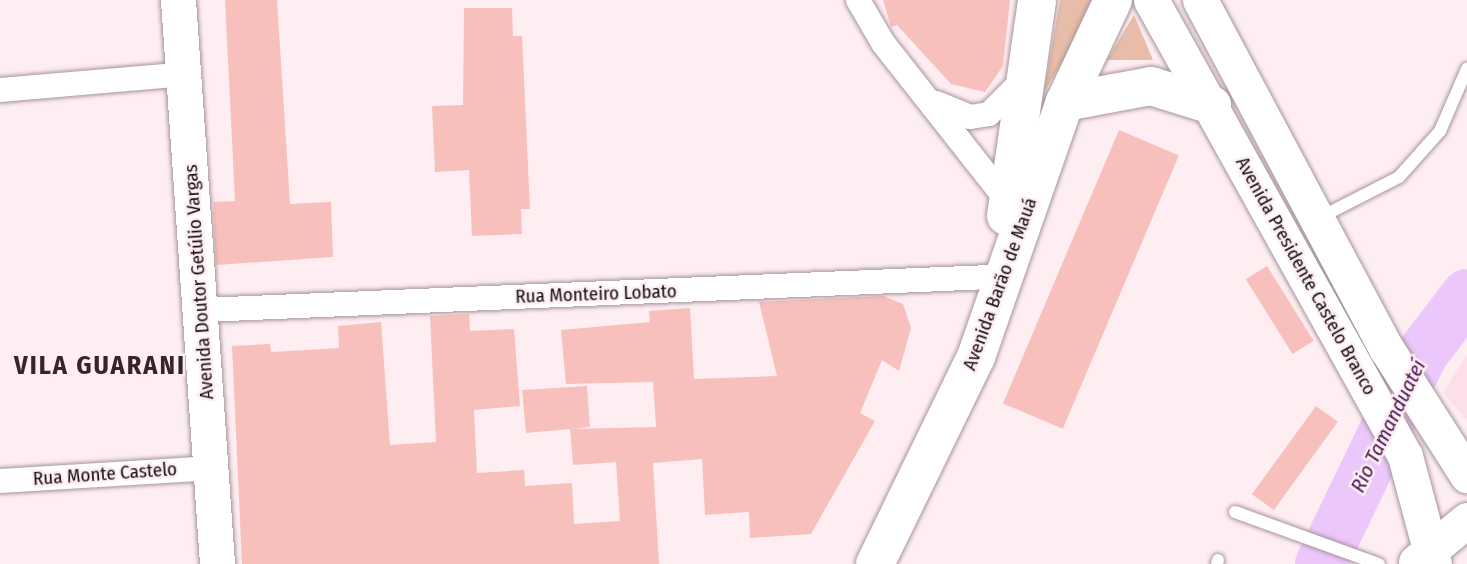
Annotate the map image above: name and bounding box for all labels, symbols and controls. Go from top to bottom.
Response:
street label: Avenida Presidente Castelo Branco [1231,153,1381,399]
street label: Avenida Doutor Getúlio Vargas [179,164,219,400]
street label: Avenida Barão de Mauá [958,195,1042,373]
street label: Rua Monteiro Lobato [515,280,677,308]
district label: VILA GUARANI [15,350,185,382]
water label: Rio Tamanduateí [1345,356,1431,496]
street label: Rua Monte Castelo [32,458,178,490]

